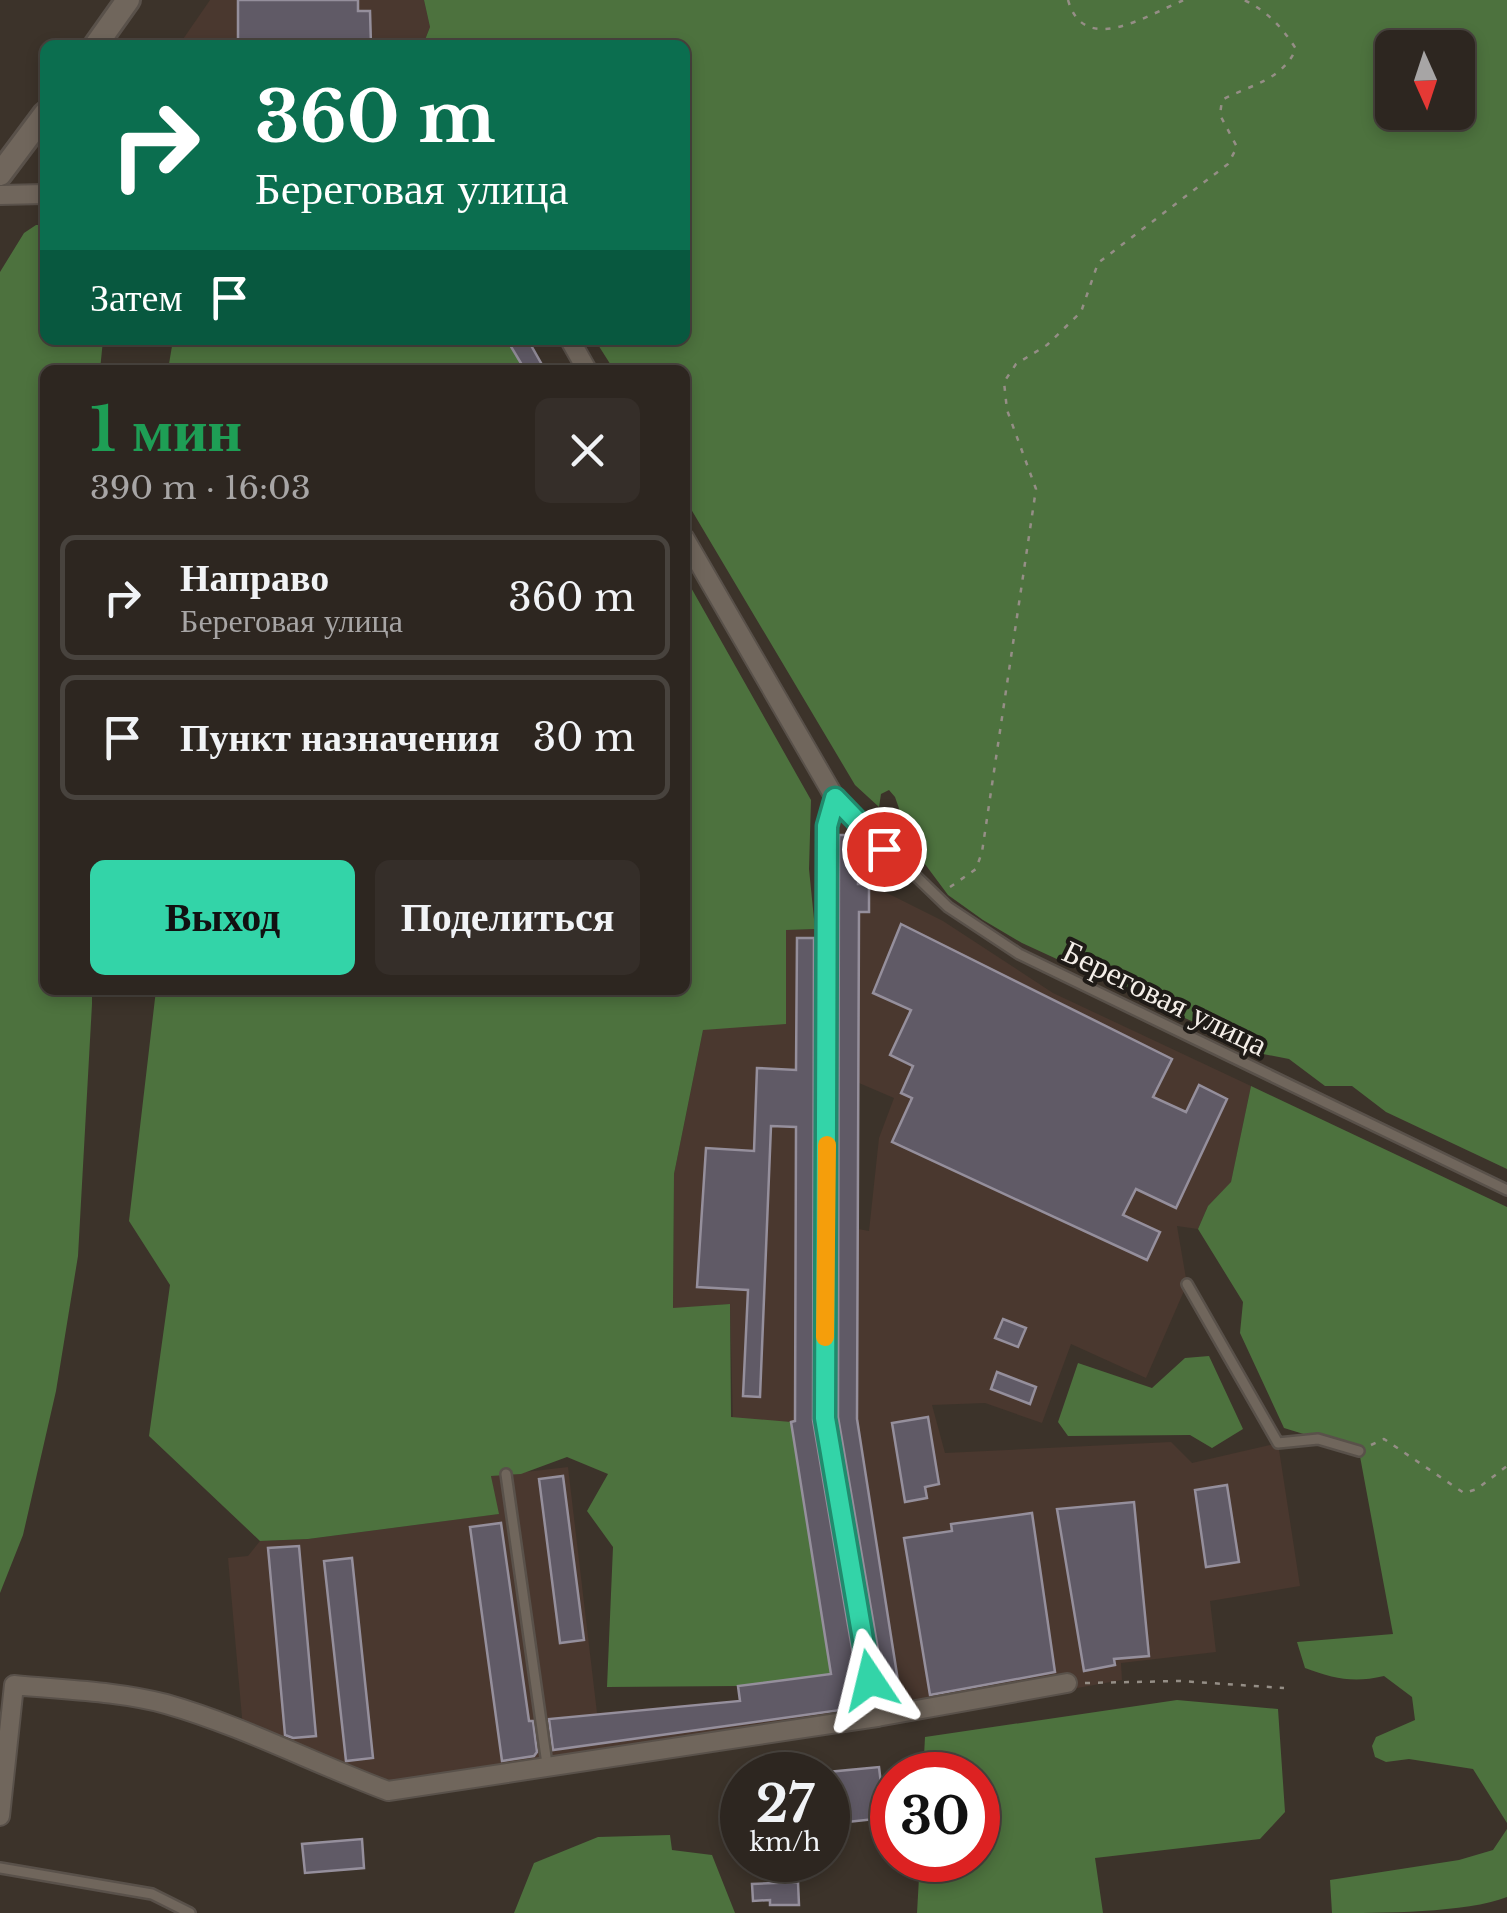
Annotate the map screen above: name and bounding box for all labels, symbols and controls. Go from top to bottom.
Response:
north arrow [1375,30,1475,130]
map controls [1375,30,1475,130]
text: 360 m [255,74,496,161]
icon: right [90,80,220,210]
text: Береговая улица [255,160,568,216]
icon: arrive [202,270,257,325]
text: Затем [90,274,182,321]
text: 1 мин [90,393,242,467]
button: close [535,398,640,503]
text: 390 m · 16:03 [90,468,311,508]
text: Направо [180,554,329,601]
icon: right [95,570,150,625]
text: 360 m [508,574,635,621]
text: Береговая улица [180,601,403,641]
icon: arrive [95,710,150,765]
text: Пункт назначения [180,714,499,761]
text: 30 m [533,714,635,761]
pin [842,807,927,892]
icon: arrive [857,822,912,877]
button: Выход [90,860,355,975]
button: Поделиться [375,860,640,975]
street label: Береговая улица [1056,931,1274,1065]
position arrow [818,1628,922,1732]
speed limit sign: 30 [870,1752,1000,1882]
text: 27 [756,1773,814,1836]
text: km/h [750,1827,820,1858]

